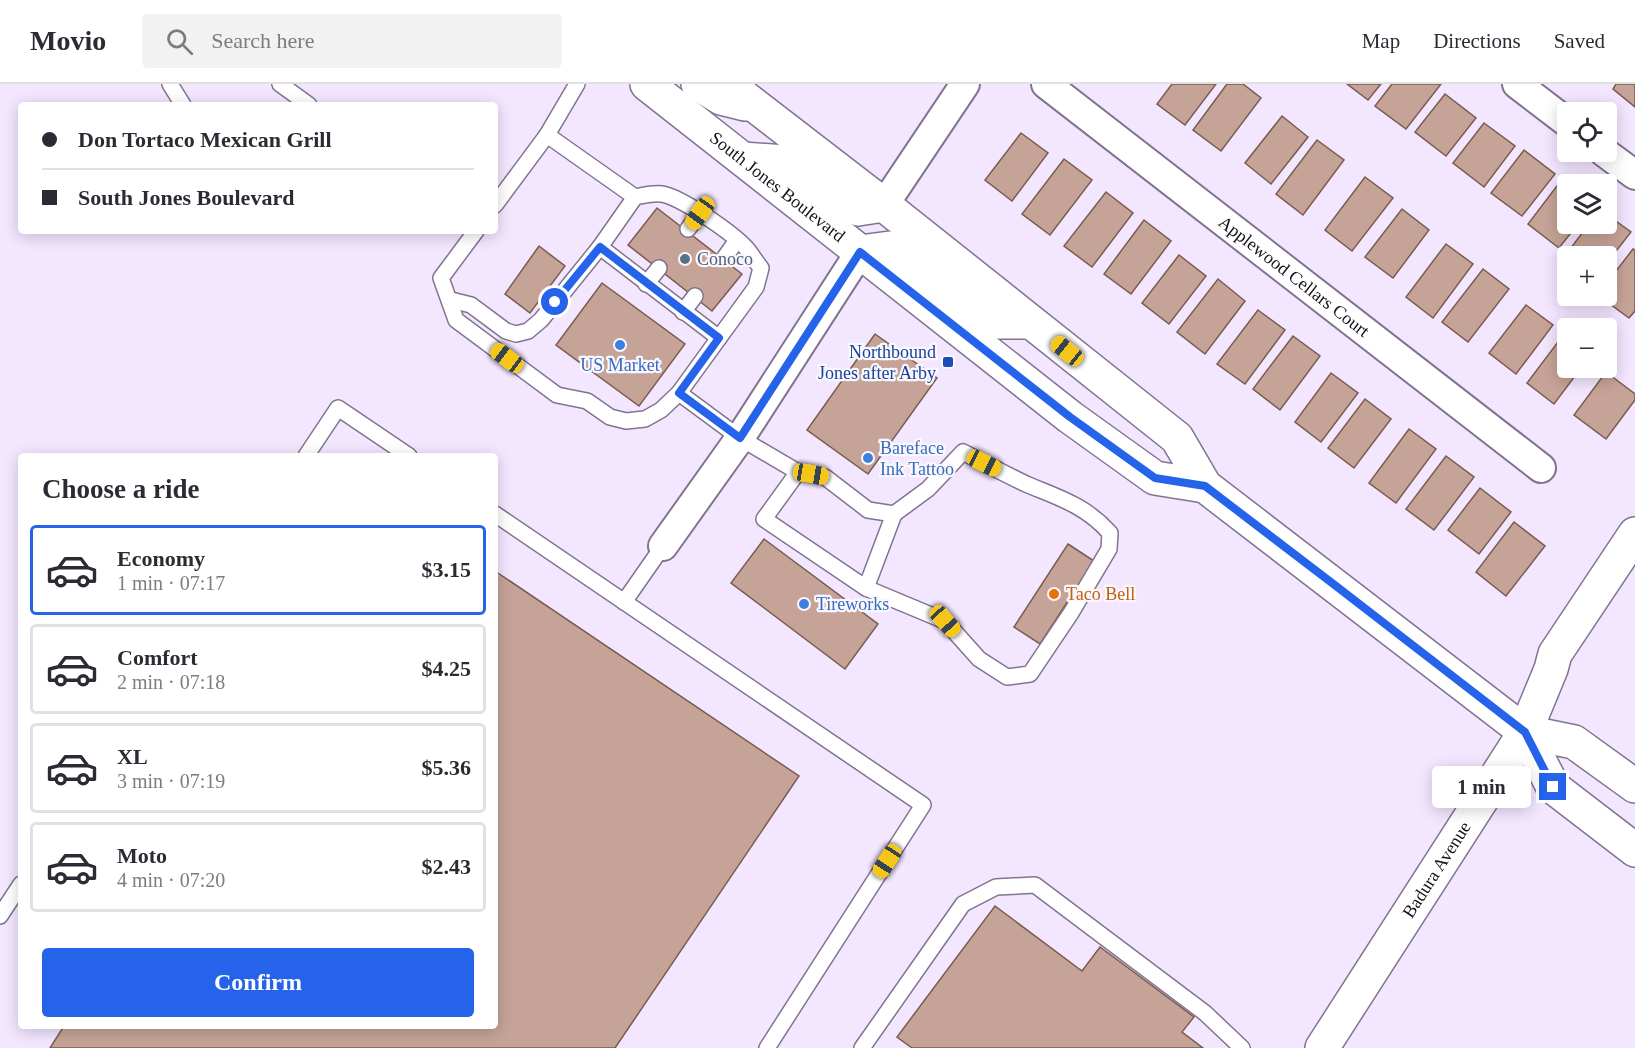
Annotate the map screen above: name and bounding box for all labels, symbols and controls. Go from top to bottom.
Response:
search box [142,14,562,68]
text: Movio [30,25,106,56]
icon: search [163,25,196,58]
text: Search here [211,28,314,53]
text: Map [1362,29,1400,53]
text: Directions [1433,29,1521,53]
text: Saved [1554,29,1605,53]
map controls [1557,102,1617,378]
button: locate [1557,102,1617,162]
text: Don Tortaco Mexican Grill [78,127,332,152]
street label: South Jones Boulevard [706,127,849,246]
button: layers [1557,174,1617,234]
text: South Jones Boulevard [78,185,294,210]
car [682,193,718,233]
street label: Applewood Cellars Court [1215,212,1373,341]
button: + [1557,246,1617,306]
place label: Conoco [697,249,753,269]
marker: Conoco [678,252,692,266]
route start [541,288,568,315]
button: − [1557,318,1617,378]
car [1047,333,1087,369]
marker: US Market [613,338,627,352]
car [487,340,527,376]
place label: Northbound Jones after Arby [818,342,936,383]
place label: US Market [580,355,660,375]
marker: Northbound Jones after Arby [941,355,955,369]
place label: Bareface Ink Tattoo [880,438,954,479]
car [964,447,1004,479]
marker: Bareface Ink Tattoo [861,451,875,465]
car [792,462,830,486]
text: Choose a ride [42,474,200,504]
icon: car [45,543,99,597]
text: Economy [117,546,205,571]
text: $3.15 [422,557,471,582]
text: 1 min · 07:17 [117,572,225,594]
place label: Taco Bell [1066,584,1135,604]
marker: Taco Bell [1047,587,1061,601]
place label: Tireworks [816,594,889,614]
marker: Tireworks [797,597,811,611]
car [926,602,964,640]
icon: car [45,642,99,696]
text: Comfort [117,645,198,670]
text: $4.25 [422,656,471,681]
text: 2 min · 07:18 [117,671,225,693]
icon: car [45,741,99,795]
text: XL [117,744,148,769]
text: $5.36 [422,755,471,780]
callout: 1 min [1433,766,1532,808]
text: 3 min · 07:19 [117,770,225,792]
route end [1539,773,1566,800]
text: 1 min [1457,776,1506,798]
street label: Badura Avenue [1398,818,1475,921]
icon: car [45,840,99,894]
car [870,841,904,881]
text: Moto [117,843,167,868]
text: $2.43 [422,854,471,879]
text: 4 min · 07:20 [117,869,225,891]
button: Confirm [42,948,474,1017]

